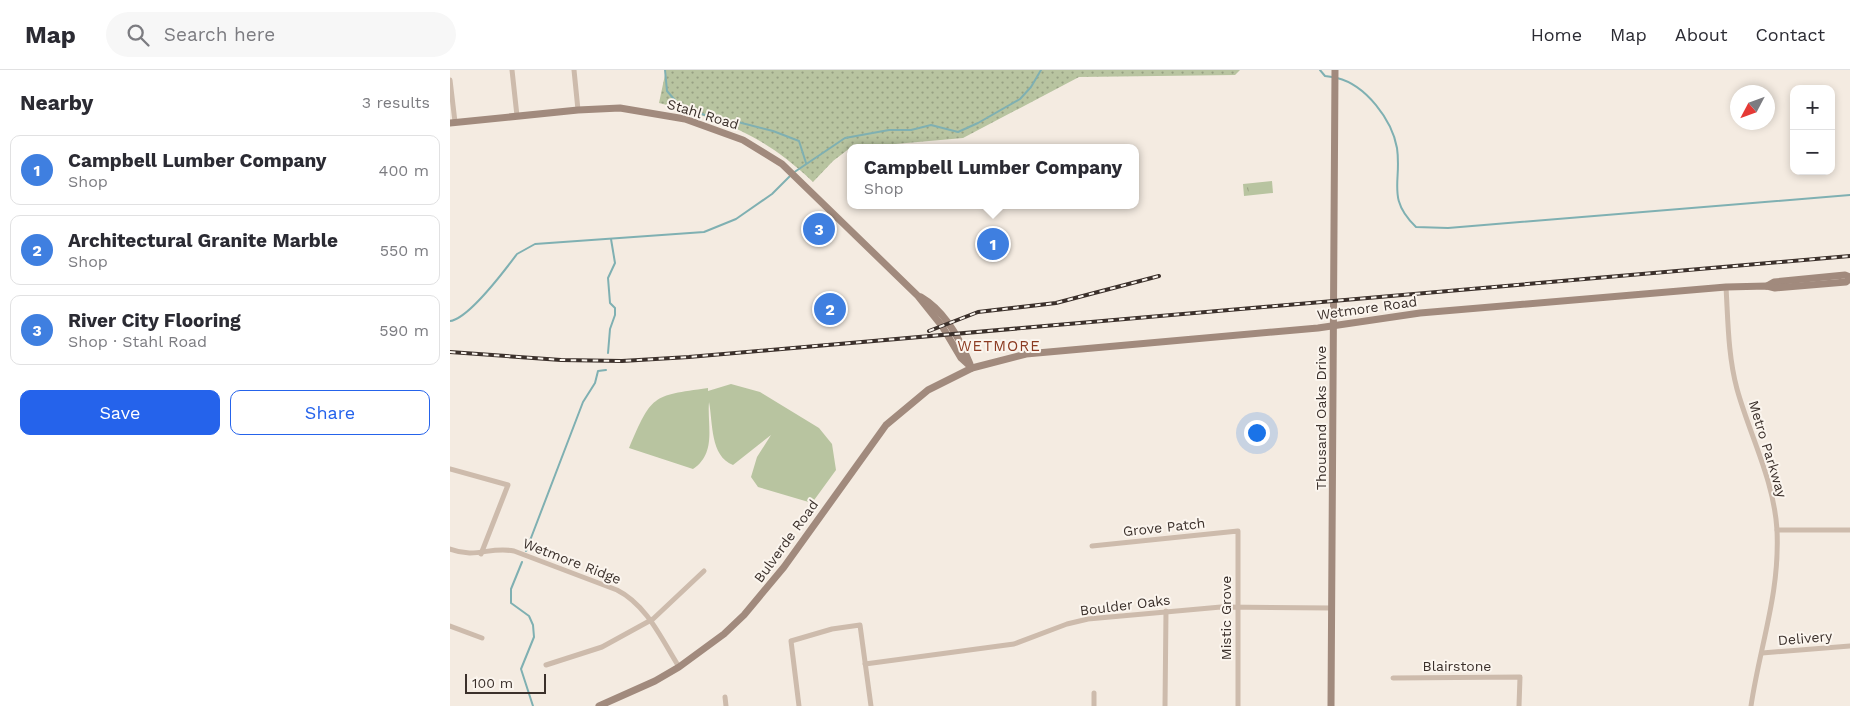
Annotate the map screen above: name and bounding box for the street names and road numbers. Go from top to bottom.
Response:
street label: Stahl Road [665,96,741,132]
street label: Wetmore Road [1316,293,1418,323]
street label: Thousand Oaks Drive [1313,346,1329,490]
street label: Metro Parkway [1746,399,1791,500]
street label: Bulverde Road [751,496,821,586]
street label: Grove Patch [1122,515,1206,539]
street label: Wetmore Ridge [521,535,623,587]
street label: Mistic Grove [1218,576,1234,660]
street label: Boulder Oaks [1079,592,1171,618]
street label: Delivery [1777,628,1834,648]
street label: Blairstone [1423,658,1491,674]

